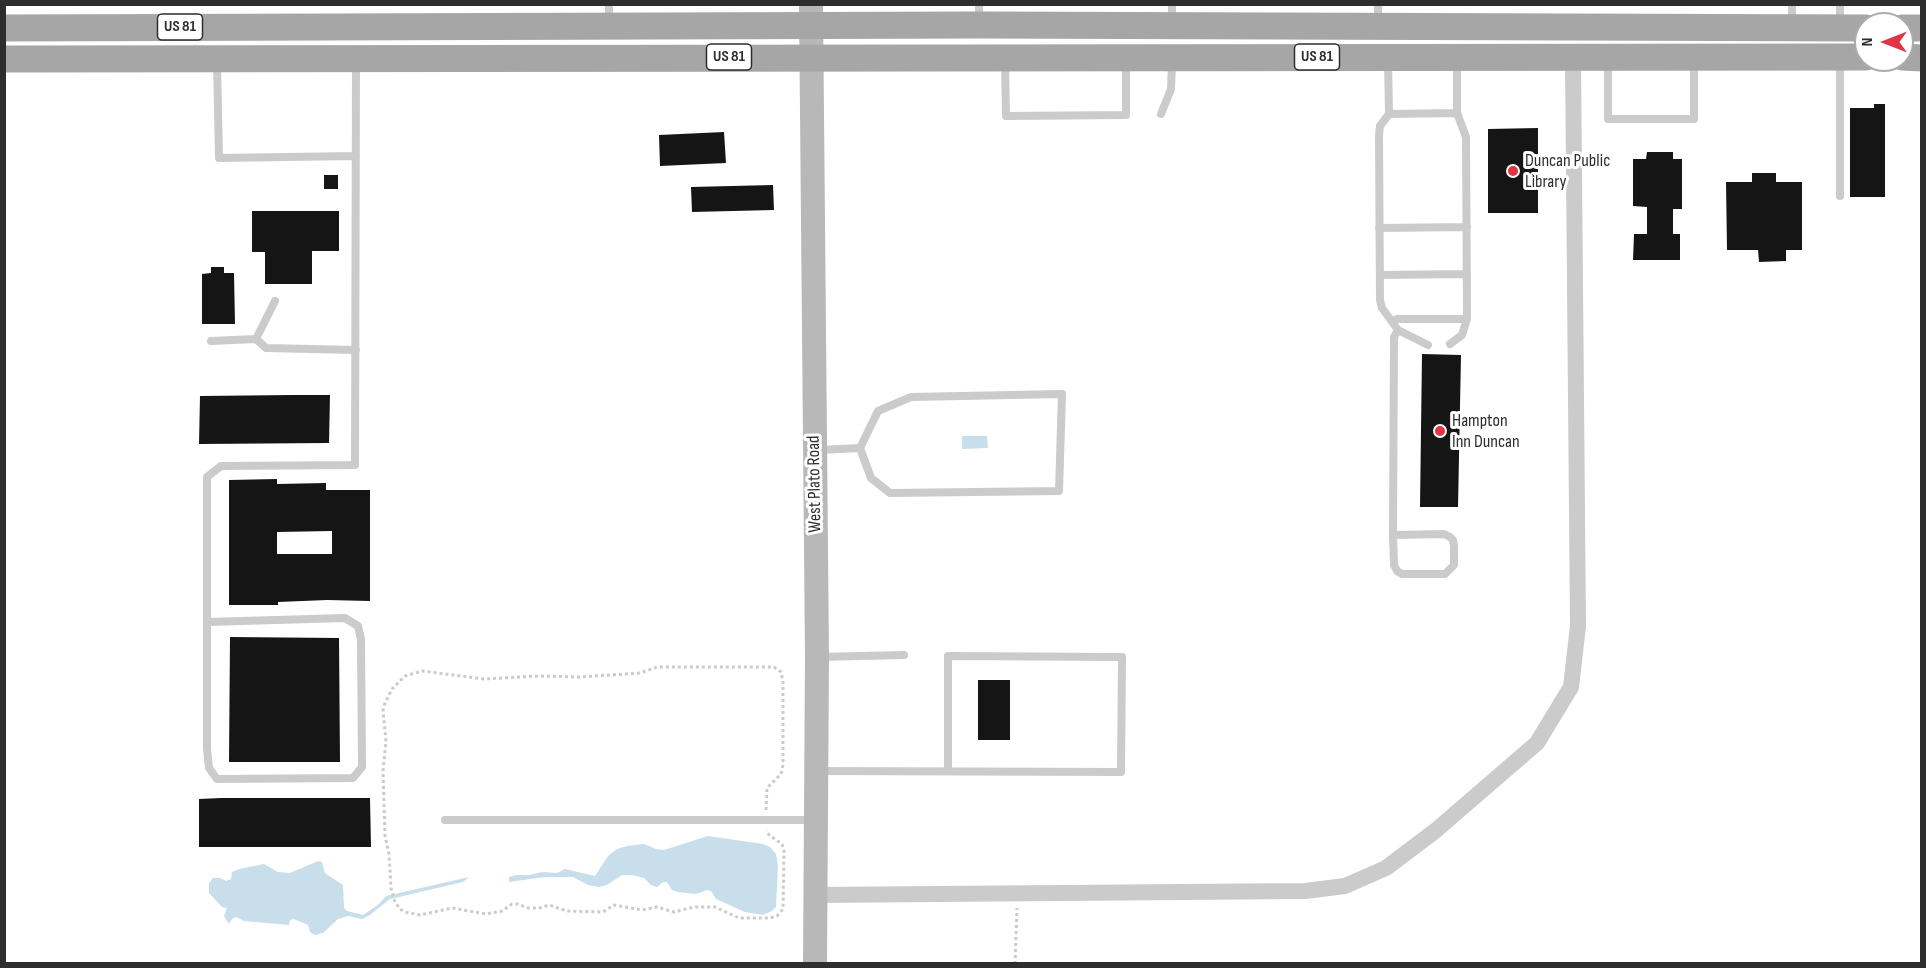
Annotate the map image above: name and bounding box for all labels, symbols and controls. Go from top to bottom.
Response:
north arrow [1854,12,1914,72]
road number: US 81 [158,14,202,40]
text: N [1858,38,1877,46]
road number: US 81 [706,44,752,70]
road number: US 81 [1294,44,1340,70]
place label: Duncan Public Library [1525,150,1610,192]
marker: Duncan Public Library [1506,164,1520,178]
place label: Hampton Inn Duncan [1452,410,1520,452]
marker: Hampton Inn Duncan [1433,424,1447,438]
street label: West Plato Road [803,435,827,533]

